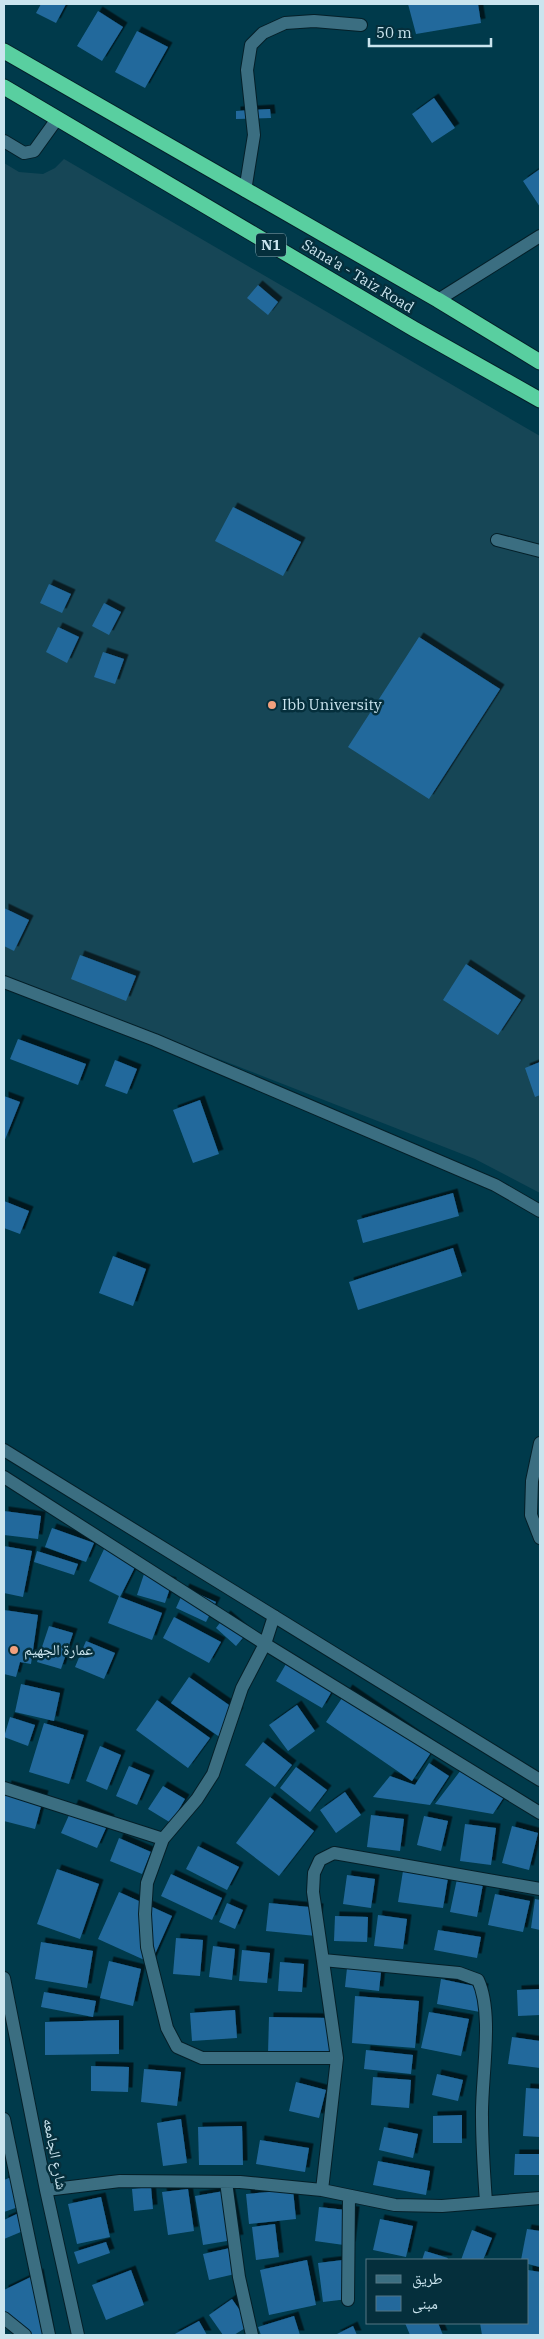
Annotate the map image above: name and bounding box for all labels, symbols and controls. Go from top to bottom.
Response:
scale bar [369,15,492,47]
text: 50 m [376,23,412,42]
road number: N1 [256,234,286,256]
street label: Sana'a - Taiz Road [299,235,418,317]
place label: Ibb University [282,695,382,714]
marker: Ibb University [266,699,278,711]
place label: عمارة الجهيم [24,1640,93,1660]
marker: عمارة الجهيم [8,1644,20,1656]
street label: شارع الجامعه [38,2117,72,2192]
legend [366,2259,529,2324]
text: طريق [412,2269,443,2289]
text: مبنى [412,2294,438,2314]

